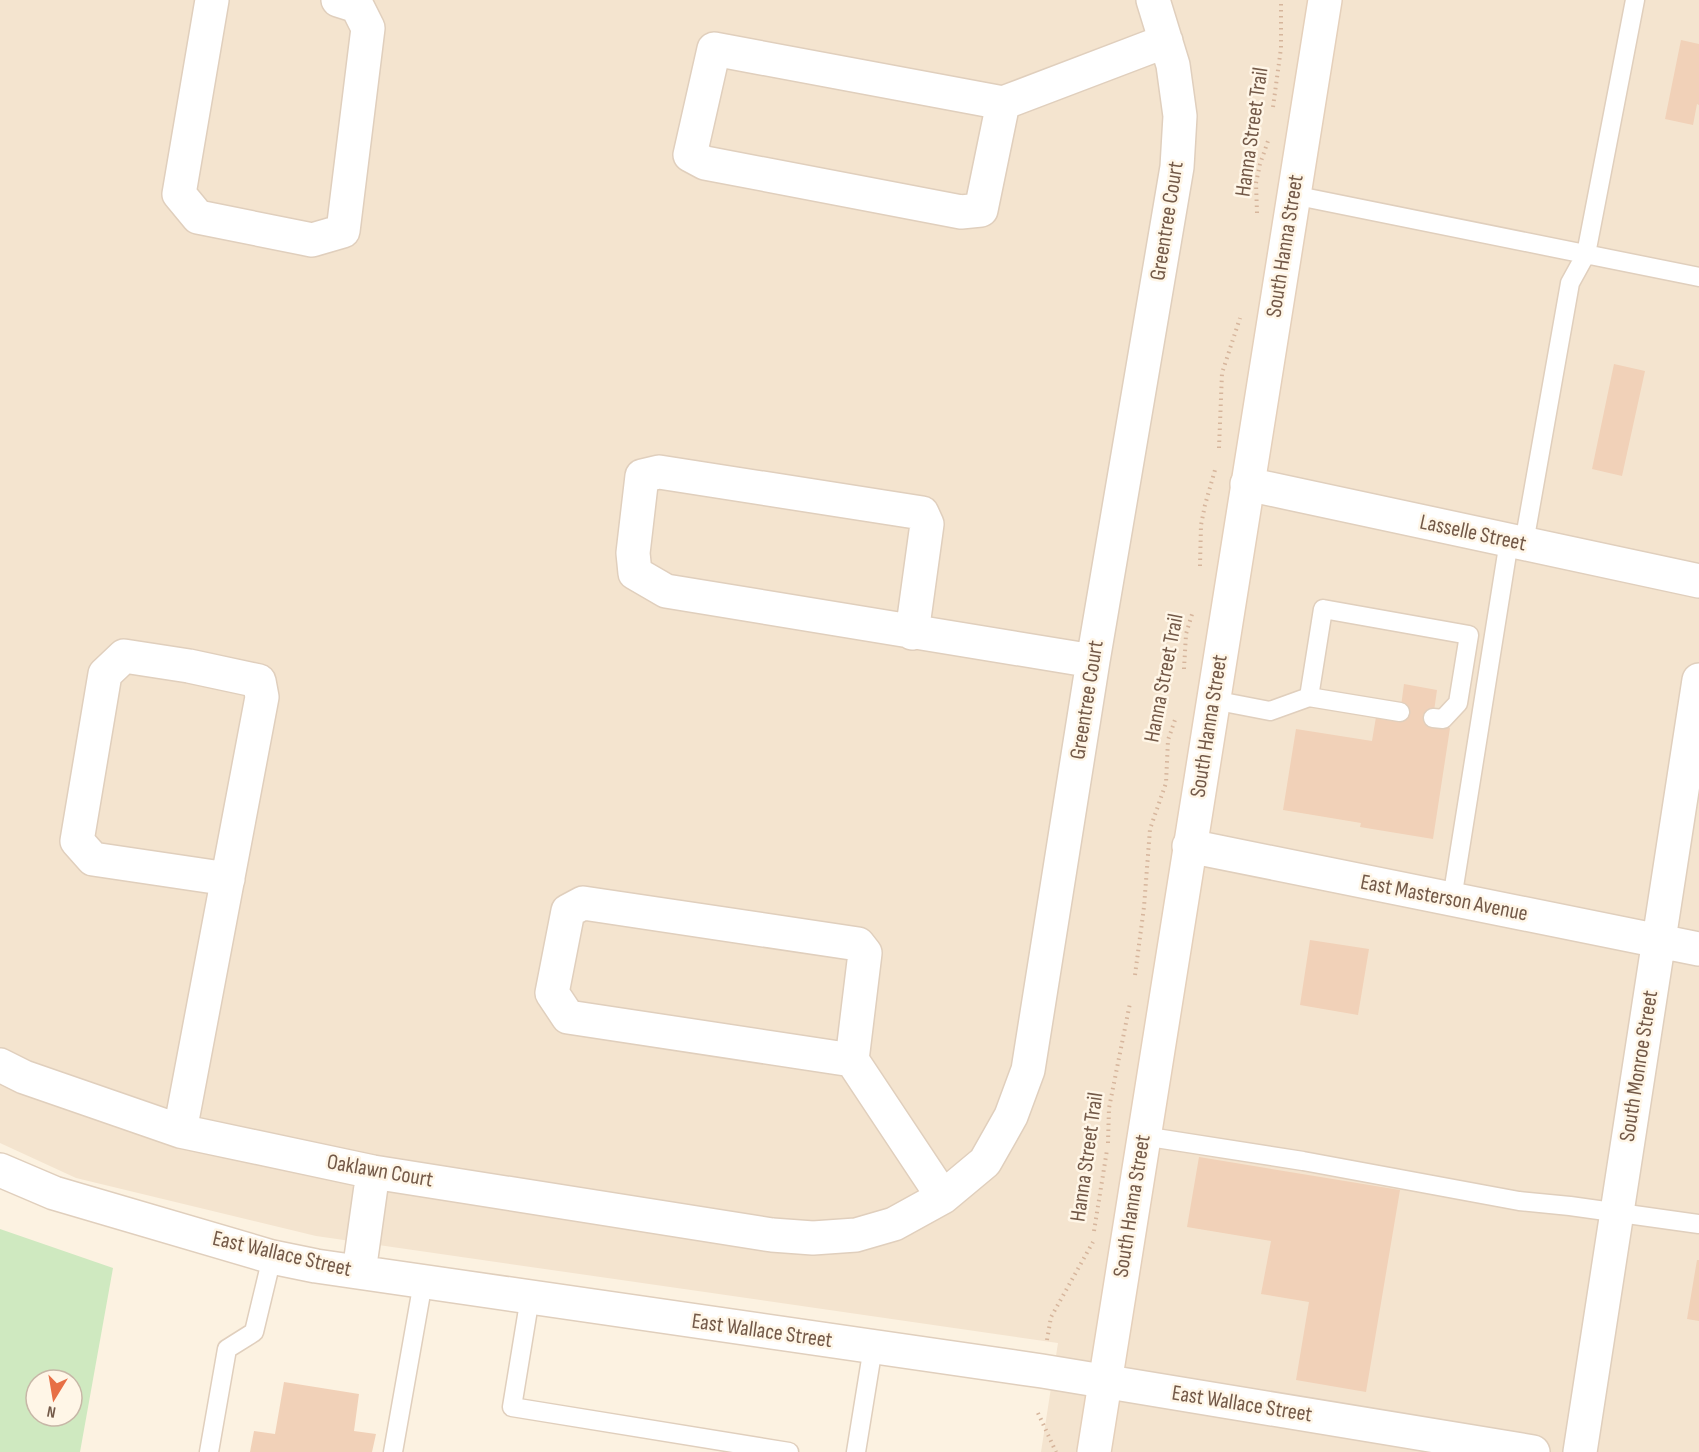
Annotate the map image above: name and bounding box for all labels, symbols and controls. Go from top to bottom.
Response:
street label: Hanna Street Trail [1230,66,1274,198]
street label: Greentree Court [1144,159,1190,282]
street label: South Hanna Street [1260,172,1310,319]
street label: Lasselle Street [1417,509,1529,557]
street label: Hanna Street Trail [1138,611,1190,745]
street label: Greentree Court [1064,638,1110,761]
street label: South Hanna Street [1184,652,1234,799]
street label: East Masterson Avenue [1358,869,1530,927]
street label: South Monroe Street [1614,988,1664,1144]
street label: Hanna Street Trail [1065,1091,1109,1223]
street label: South Hanna Street [1107,1132,1157,1279]
street label: Oaklawn Court [325,1148,435,1194]
street label: East Wallace Street [210,1225,354,1283]
street label: East Wallace Street [690,1308,834,1354]
north arrow [24,1368,84,1428]
street label: East Wallace Street [1170,1380,1314,1428]
text: N [45,1401,57,1421]

